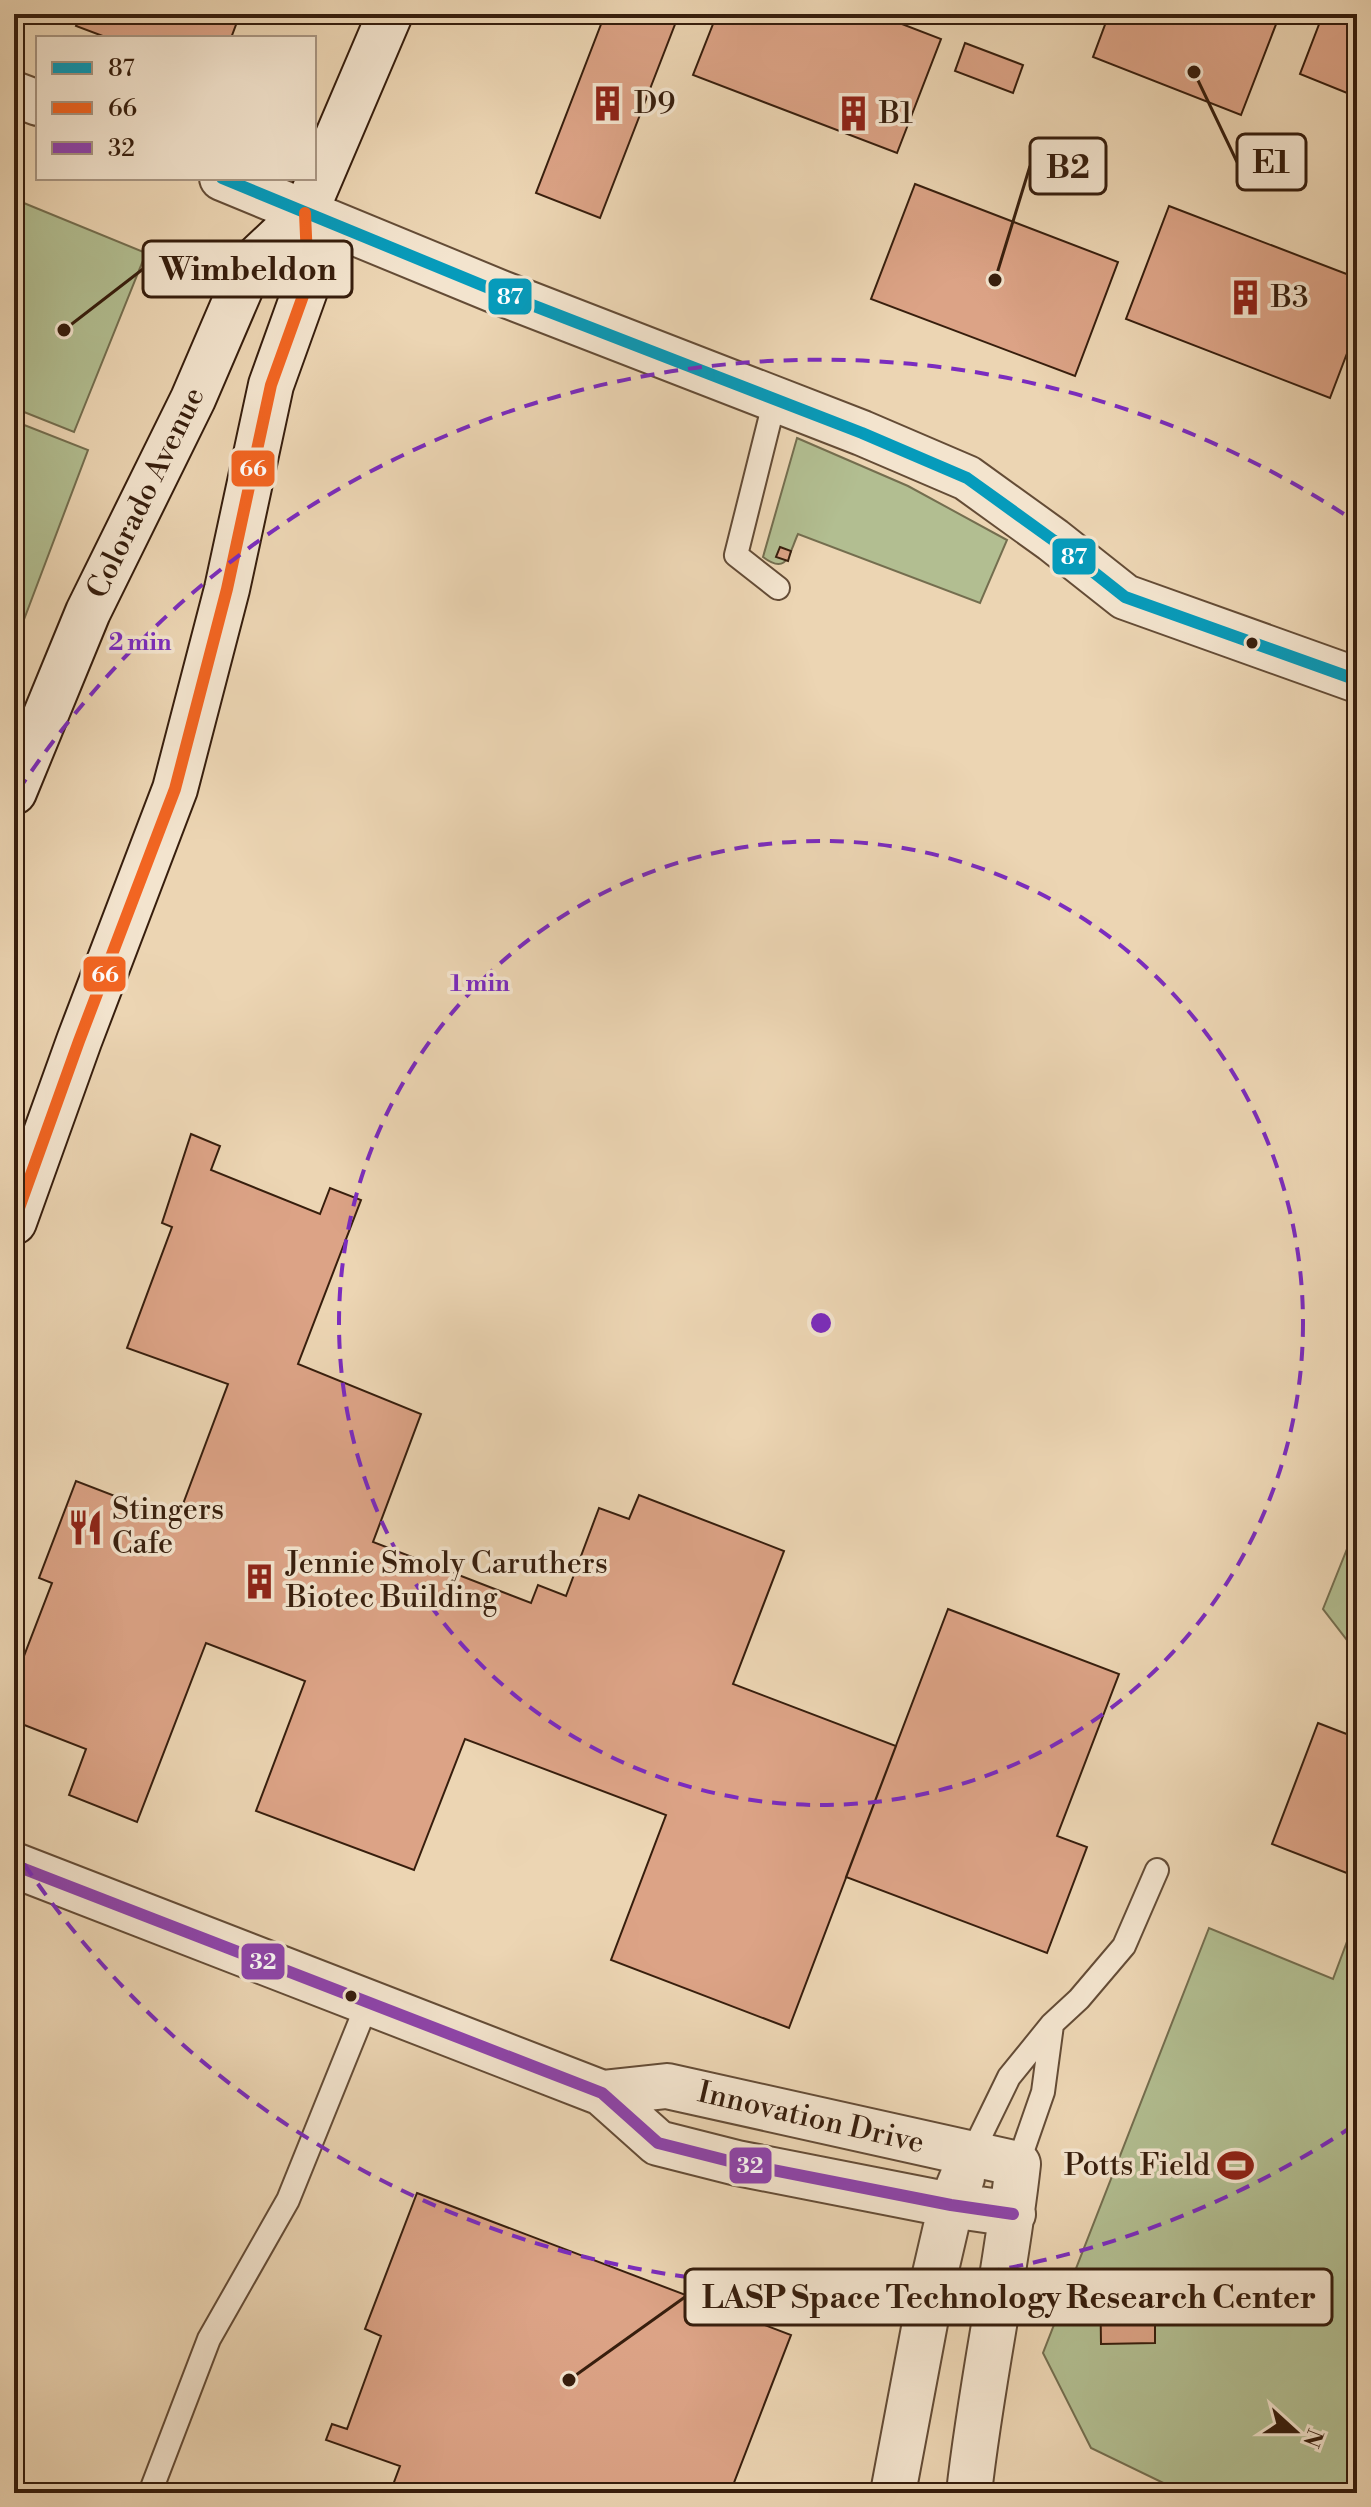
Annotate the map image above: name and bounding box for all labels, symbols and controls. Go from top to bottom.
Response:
legend [36,36,316,180]
text: 87 [108,54,135,84]
building icon: D9 [589,85,627,123]
place label: D9 [634,85,676,123]
text: 66 [108,94,137,124]
building icon: B1 [834,95,872,133]
place label: B1 [878,95,913,133]
text: 32 [108,134,135,164]
callout: E1 [1237,134,1306,190]
callout: B2 [1030,138,1106,194]
text: E1 [1252,143,1290,183]
text: B2 [1046,148,1090,188]
callout: Wimbeldon [143,241,352,297]
text: Wimbeldon [158,250,337,290]
line badge: 87 [487,277,533,316]
building icon: B3 [1226,279,1264,317]
place label: B3 [1270,279,1309,317]
text: 87 [497,284,523,311]
street label: Colorado Avenue [78,381,214,605]
line badge: 66 [230,449,276,488]
text: 66 [239,456,267,483]
line badge: 87 [1051,537,1097,576]
text: 87 [1061,544,1087,571]
text: 2 min [108,628,172,658]
unlabelled marker [1244,635,1260,651]
line badge: 66 [82,955,127,993]
text: 66 [91,962,119,989]
text: 1 min [450,969,510,999]
centre of rings [807,1309,835,1337]
place label: Stingers Cafe [112,1491,224,1563]
restaurant icon: Stingers Cafe [67,1508,105,1546]
place label: Jennie Smoly Caruthers Biotec Building [285,1545,608,1617]
building icon: Jennie Smoly Caruthers Biotec Building [241,1562,279,1600]
line badge: 32 [240,1942,286,1981]
text: 32 [250,1949,277,1976]
unlabelled marker [343,1988,359,2004]
street label: Innovation Drive [694,2073,928,2163]
line badge: 32 [728,2146,773,2185]
place label: Potts Field [1064,2147,1210,2185]
sports icon: Potts Field [1217,2147,1255,2185]
text: 32 [737,2153,764,2180]
callout: LASP Space Technology Research Center [685,2269,1332,2325]
text: LASP Space Technology Research Center [702,2278,1316,2318]
north arrow [1255,2391,1335,2471]
text: N [1296,2425,1328,2451]

